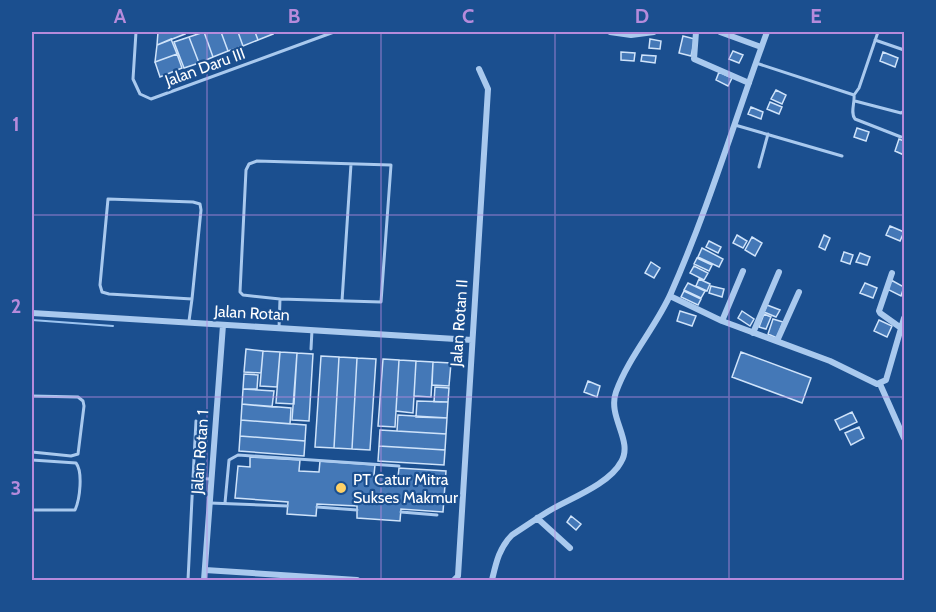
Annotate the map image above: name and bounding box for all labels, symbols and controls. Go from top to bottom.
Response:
text: A [114,4,127,28]
text: B [288,4,300,28]
text: C [462,4,474,28]
text: D [635,4,649,28]
text: E [810,4,822,28]
street label: Jalan Daru III [161,44,248,91]
text: 1 [12,112,20,136]
street label: Jalan Rotan II [446,279,472,368]
text: 2 [11,294,21,318]
street label: Jalan Rotan [213,301,290,324]
street label: Jalan Rotan 1 [188,409,212,496]
place label: PT Catur Mitra Sukses Makmur [353,470,459,507]
text: 3 [11,476,21,500]
marker: PT Catur Mitra Sukses Makmur [334,481,348,495]

